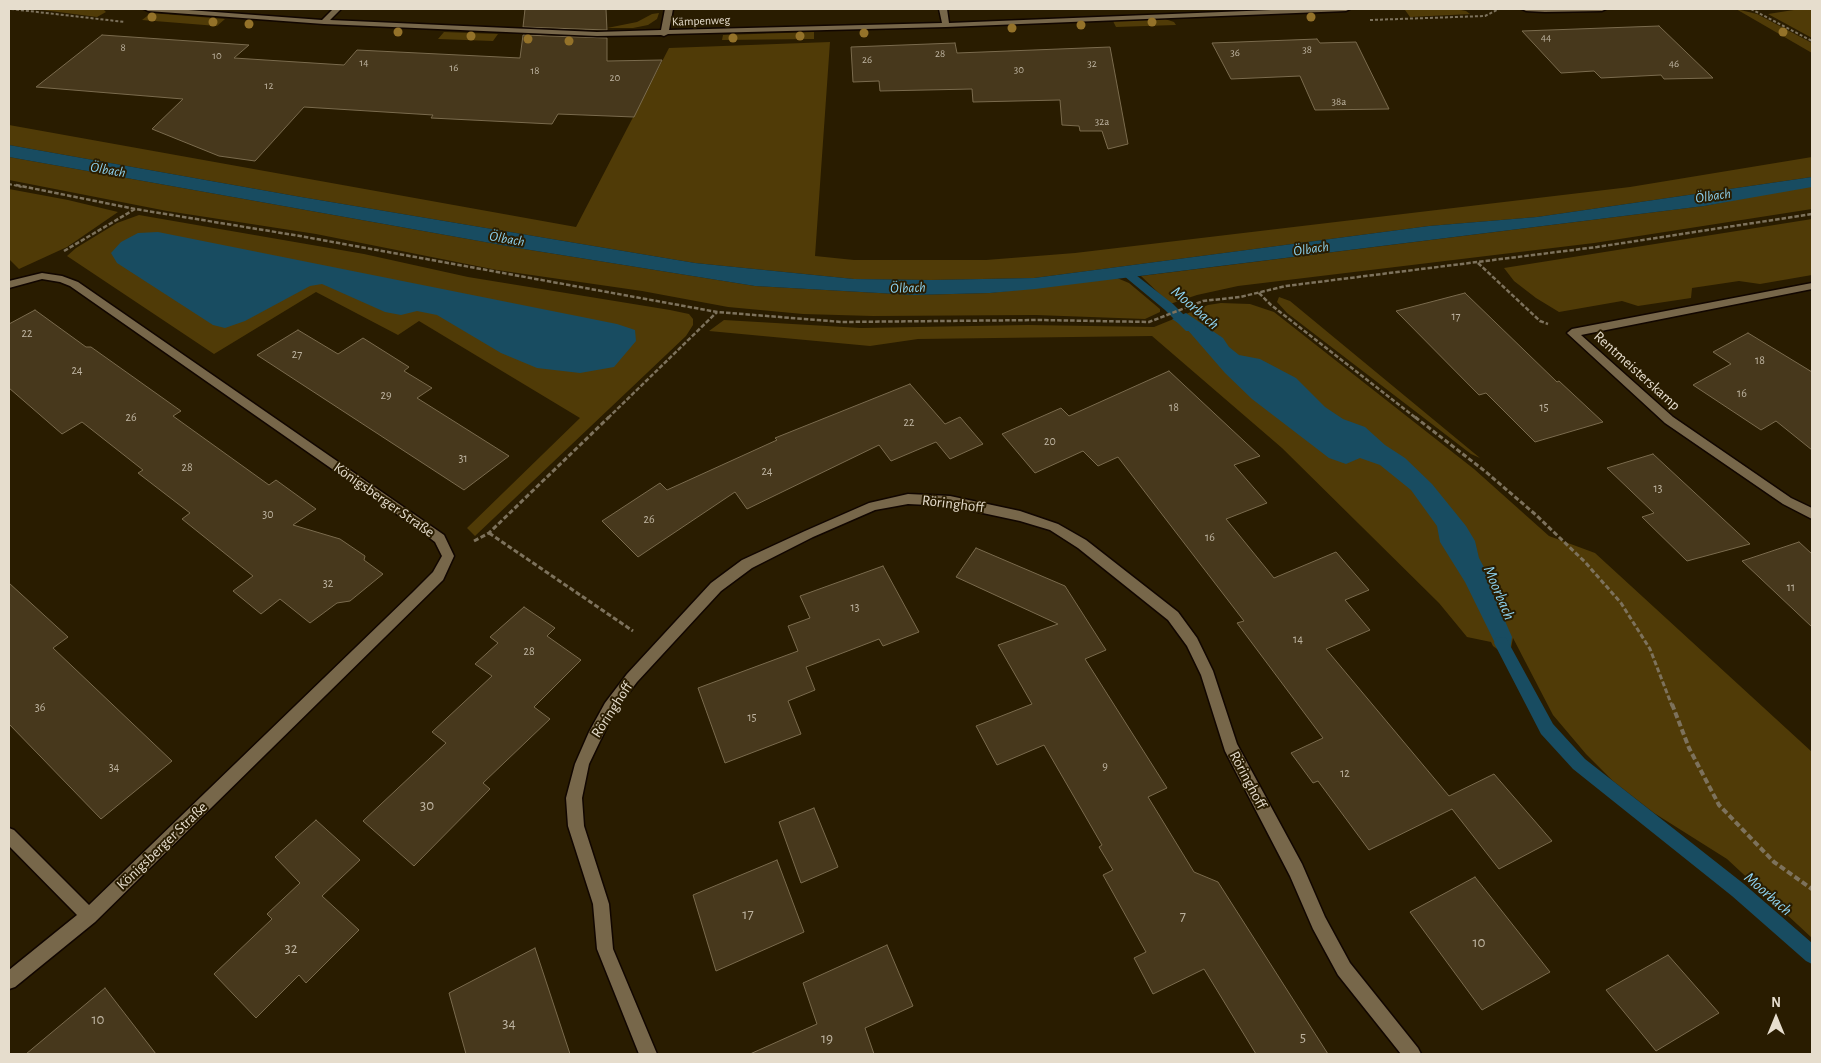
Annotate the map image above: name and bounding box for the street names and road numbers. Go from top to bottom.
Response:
street label: Kämpenweg [672,13,730,29]
street label: Rentmeisterskamp [1590,327,1684,415]
street label: Königsberger Straße [330,458,438,542]
street label: Röringhoff [921,491,985,517]
street label: Röringhoff [587,679,637,741]
street label: Röringhoff [1225,748,1271,812]
street label: Königsberger Straße [113,798,211,894]

